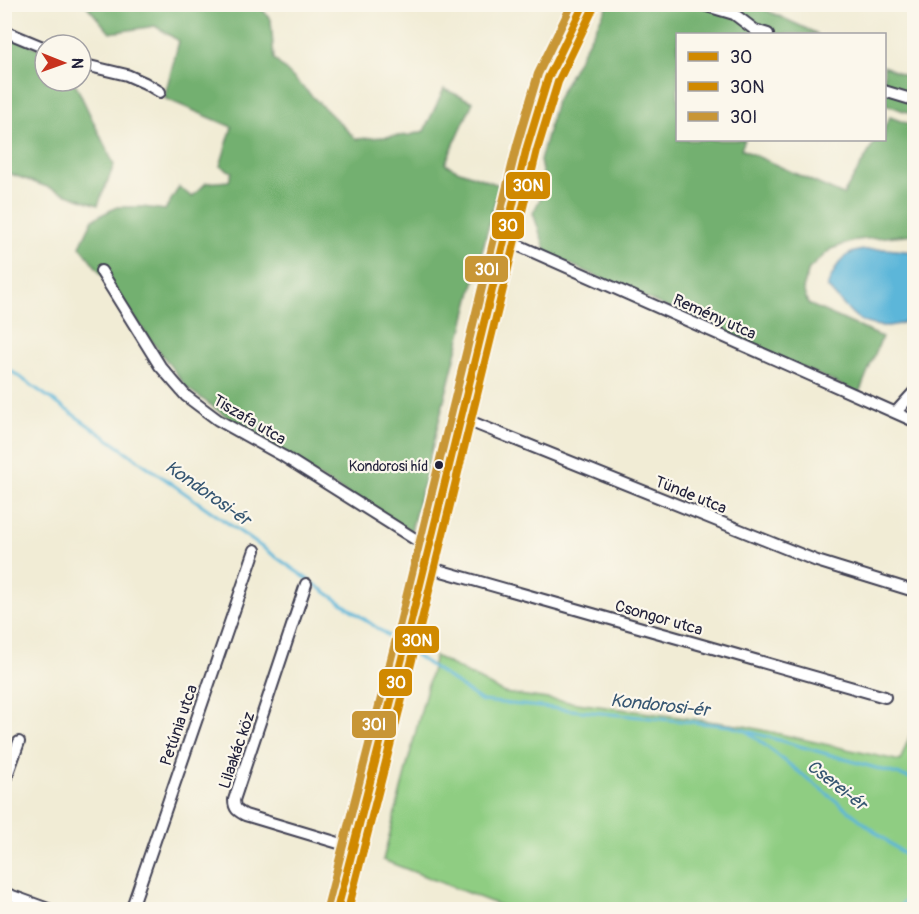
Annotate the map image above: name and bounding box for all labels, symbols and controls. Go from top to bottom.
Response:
north arrow [33,33,93,93]
legend [676,33,886,141]
text: 30 [730,46,752,69]
text: N [67,58,87,69]
text: 30N [730,76,765,99]
text: 30I [730,106,757,129]
line badge: 30N [505,171,551,200]
text: 30N [513,176,544,196]
line badge: 30 [491,211,525,240]
text: 30 [498,216,518,236]
line badge: 30I [464,255,509,283]
text: 30I [475,260,499,280]
street label: Remény utca [670,290,759,344]
street label: Tiszafa utca [209,390,290,449]
water label: Kondorosi-ér [160,456,257,533]
place label: Kondorosi híd [349,458,428,475]
marker: Kondorosi híd [433,459,445,471]
street label: Tünde utca [652,471,729,518]
street label: Csongor utca [613,596,705,640]
line badge: 30N [394,625,440,654]
text: 30N [402,631,433,651]
line badge: 30 [378,668,413,697]
text: 30 [386,673,406,693]
street label: Petúnia utca [156,682,202,768]
water label: Kondorosi-ér [609,689,713,722]
street label: Lilaakác köz [214,709,259,791]
line badge: 30I [351,710,397,739]
text: 30I [362,715,386,735]
water label: Cserei-ér [802,755,873,818]

